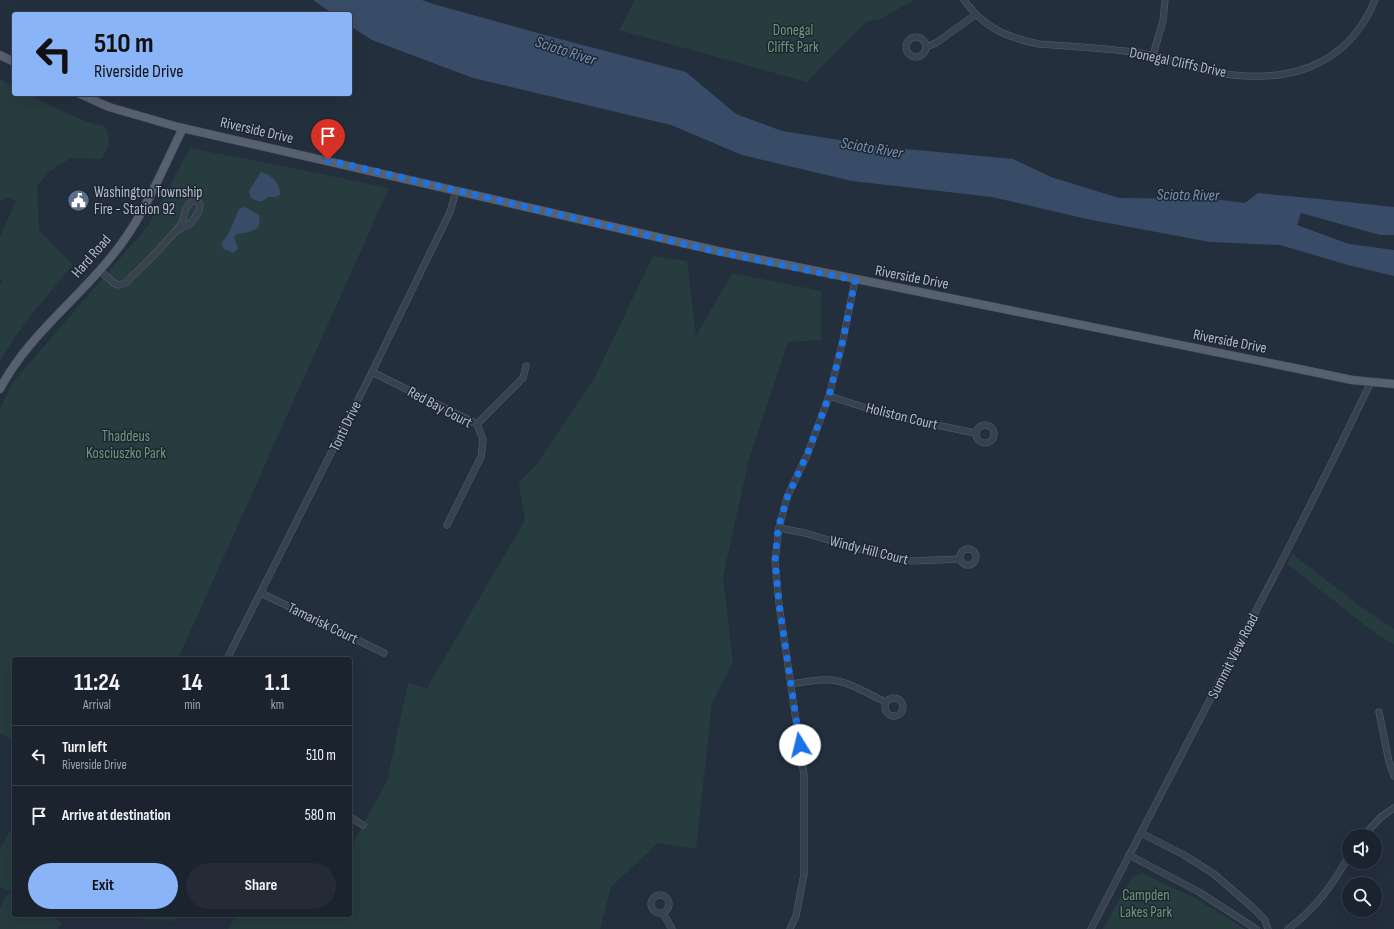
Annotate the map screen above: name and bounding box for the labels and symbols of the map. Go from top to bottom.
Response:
park label: Donegal Cliffs Park [767,21,819,57]
water label: Scioto River [533,33,599,70]
street label: Donegal Cliffs Drive [1128,43,1228,82]
street label: Riverside Drive [218,113,295,148]
pin [311,119,345,160]
water label: Scioto River [839,134,905,163]
place label: Washington Township Fire - Station 92 [94,183,202,219]
water label: Scioto River [1156,185,1220,206]
public building icon: Washington Township Fire - Station 92 [65,188,91,214]
street label: Hard Road [67,231,115,282]
street label: Riverside Drive [873,261,950,294]
street label: Riverside Drive [1191,325,1268,358]
street label: Red Bay Court [404,382,476,433]
street label: Tonti Drive [325,398,366,455]
street label: Holiston Court [864,398,940,435]
park label: Thaddeus Kosciuszko Park [86,427,166,463]
street label: Windy Hill Court [828,532,911,570]
street label: Tamarisk Court [285,598,361,649]
street label: Summit View Road [1204,610,1263,702]
position arrow [779,724,821,766]
park label: Campden Lakes Park [1120,886,1173,922]

